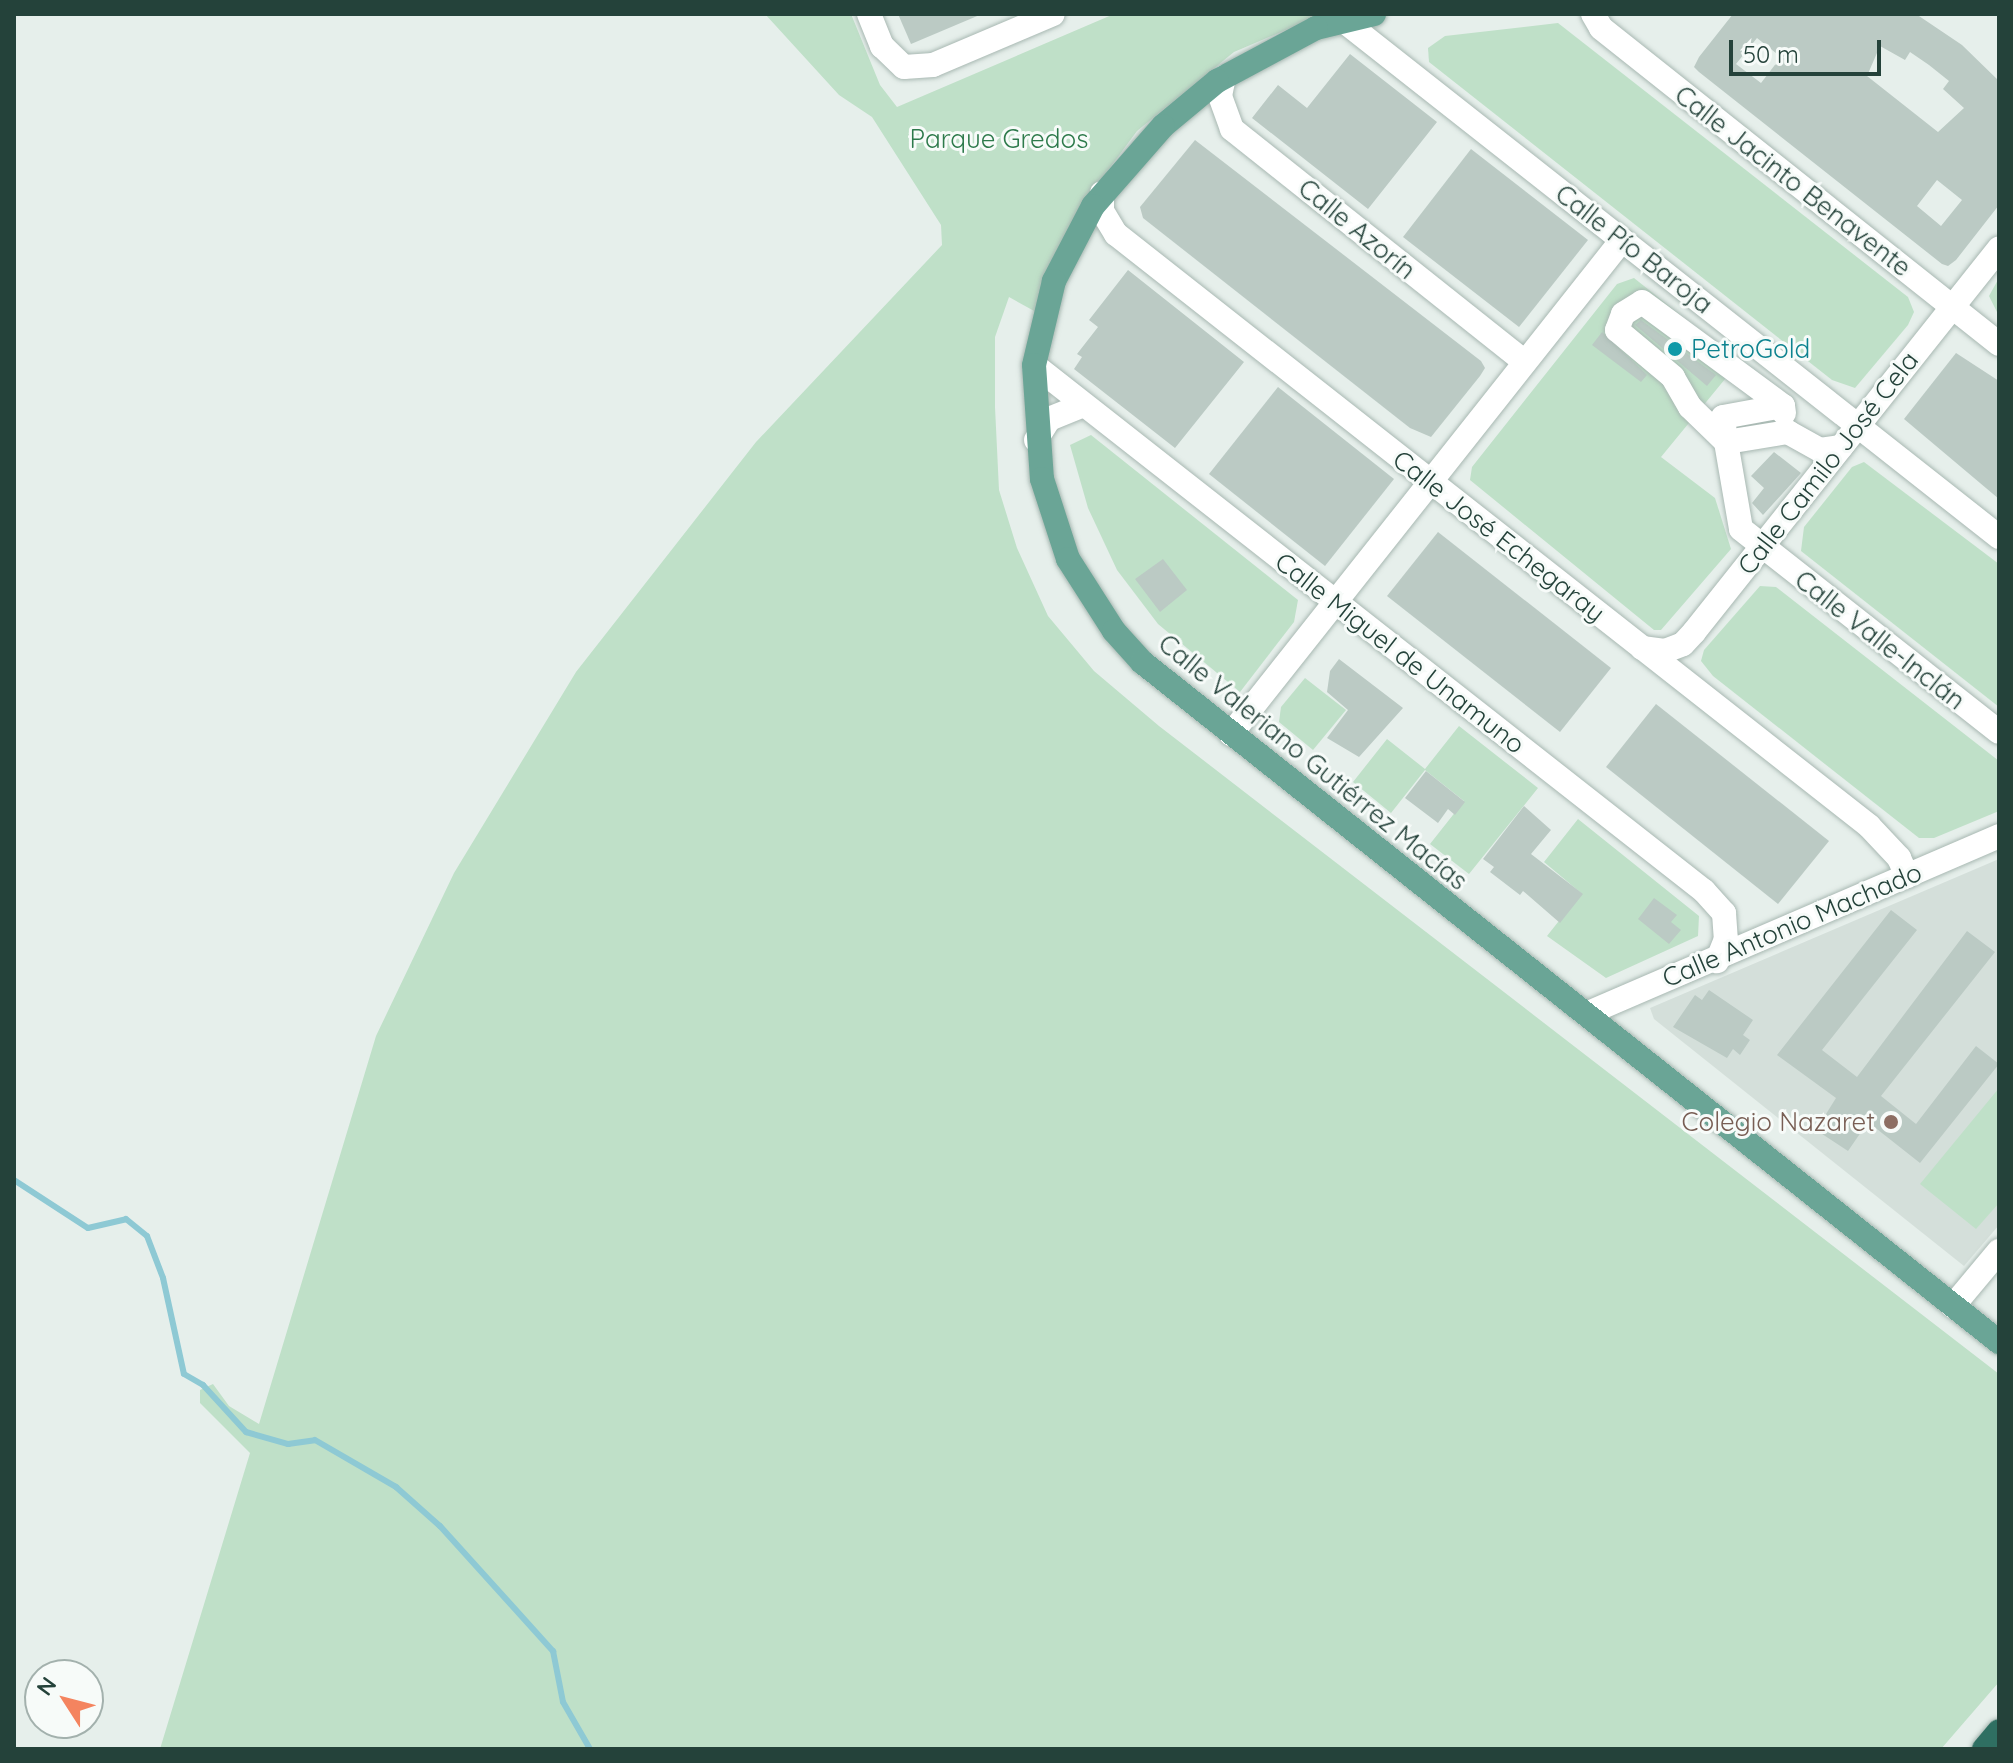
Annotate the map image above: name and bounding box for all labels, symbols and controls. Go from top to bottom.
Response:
scale bar [1733,24,1885,74]
text: 50 m [1743,39,1799,69]
street label: Calle Jacinto Benavente [1669,79,1917,283]
park label: Parque Gredos [910,123,1088,155]
street label: Calle Azorín [1292,172,1422,286]
street label: Calle Pío Baroja [1549,178,1719,320]
place label: PetroGold [1691,333,1810,365]
marker: PetroGold [1666,340,1684,358]
street label: Calle Camilo José Cela [1731,345,1925,581]
street label: Calle José Echegaray [1387,444,1611,628]
street label: Calle Miguel de Unamuno [1269,546,1531,760]
street label: Calle Valle-Inclán [1789,564,1971,716]
street label: Calle Valeriano Gutiérrez Macías [1152,628,1474,896]
street label: Calle Antonio Machado [1658,856,1926,994]
place label: Colegio Nazaret [1682,1106,1875,1138]
marker: Colegio Nazaret [1882,1113,1900,1131]
north arrow [24,1659,104,1739]
text: N [30,1671,62,1701]

